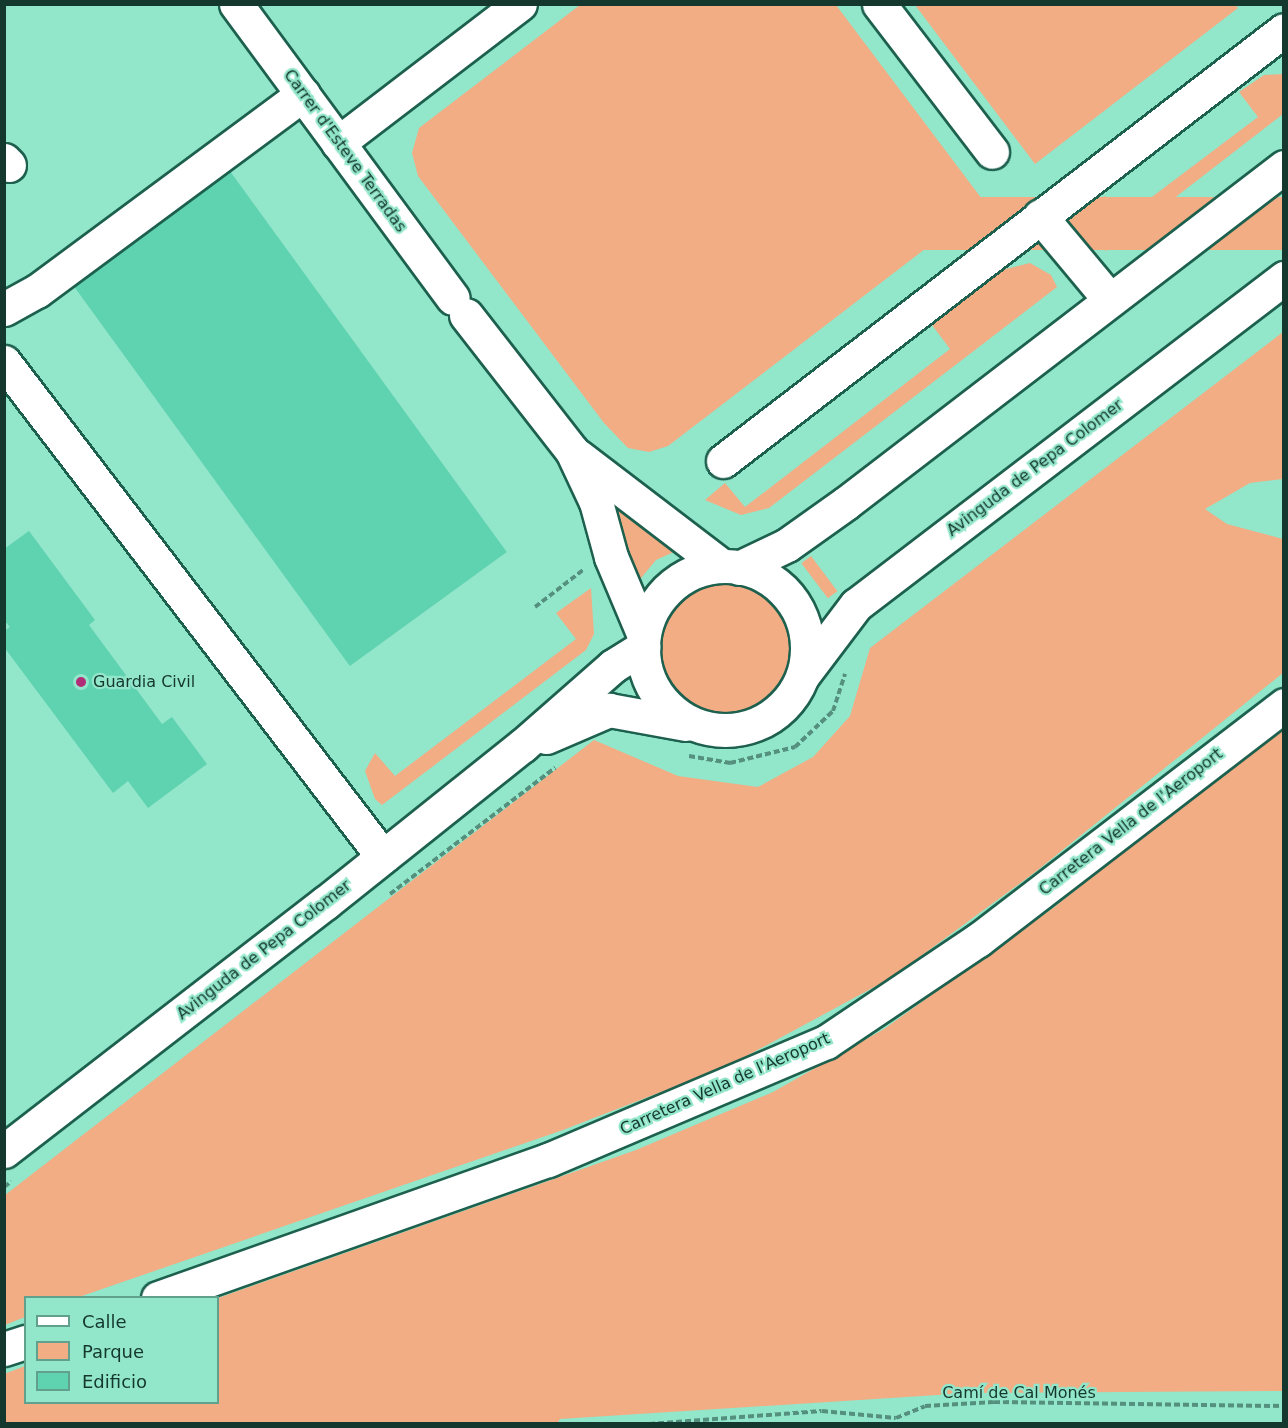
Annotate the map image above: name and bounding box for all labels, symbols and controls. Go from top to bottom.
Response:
street label: Carrer d'Esteve Terradas [280,66,410,236]
street label: Avinguda de Pepa Colomer [943,395,1127,541]
place label: Guardia Civil [93,672,195,692]
marker: Guardia Civil [74,675,88,689]
street label: Carretera Vella de l'Aeroport [1035,744,1227,900]
street label: Avinguda de Pepa Colomer [173,876,355,1024]
street label: Carretera Vella de l'Aeroport [617,1029,833,1139]
legend [24,1296,219,1404]
text: Calle [82,1311,127,1332]
text: Parque [82,1341,144,1362]
text: Edificio [82,1371,147,1392]
street label: Camí de Cal Monés [942,1383,1096,1403]

